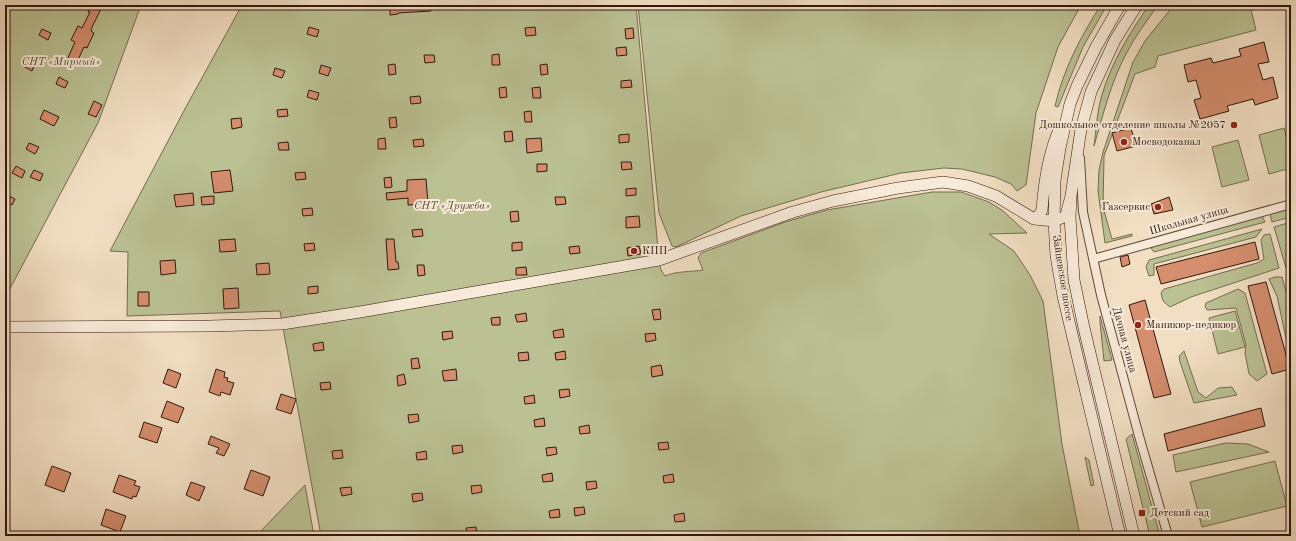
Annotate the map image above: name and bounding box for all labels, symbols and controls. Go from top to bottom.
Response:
park label: СНТ «Мирный» [22,57,100,68]
place label: Дошкольное отделение школы №2057 [1039,120,1226,131]
marker: Дошкольное отделение школы №2057 [1229,120,1239,130]
marker: Мосводоканал [1119,137,1129,147]
place label: Мосводоканал [1132,137,1201,148]
park label: СНТ «Дружба» [414,201,490,212]
place label: Газсервис [1102,202,1150,213]
marker: Газсервис [1153,202,1163,212]
street label: Школьная улица [1148,204,1230,238]
street label: Зайцевское шоссе [1050,234,1074,322]
marker: КПП [629,246,639,256]
place label: КПП [642,246,668,257]
street label: Дачная улица [1110,306,1138,375]
marker: Маникюр-педикюр [1133,320,1143,330]
place label: Маникюр-педикюр [1146,320,1236,331]
marker: Детский сад [1137,508,1147,518]
place label: Детский сад [1150,508,1210,519]

